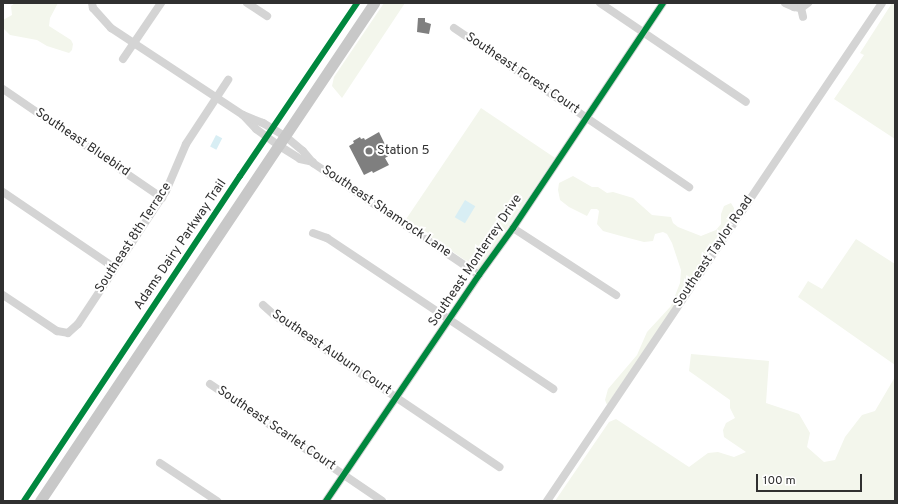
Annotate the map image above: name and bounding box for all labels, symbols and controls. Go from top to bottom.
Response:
street label: Southeast Forest Court [462,30,582,118]
street label: Southeast Bluebird [32,106,132,180]
place label: Station 5 [377,143,430,159]
marker: Station 5 [364,146,374,156]
street label: Southeast Shamrock Lane [318,163,454,261]
street label: Adams Dairy Parkway Trail [131,177,231,313]
street label: Southeast 8th Terrace [92,180,176,296]
street label: Southeast Monterrey Drive [426,192,526,330]
street label: Southeast Taylor Road [671,193,757,311]
street label: Southeast Auburn Court [268,307,394,399]
street label: Southeast Scarlet Court [214,384,338,474]
scale bar [758,466,864,492]
text: 100 m [763,473,796,489]

